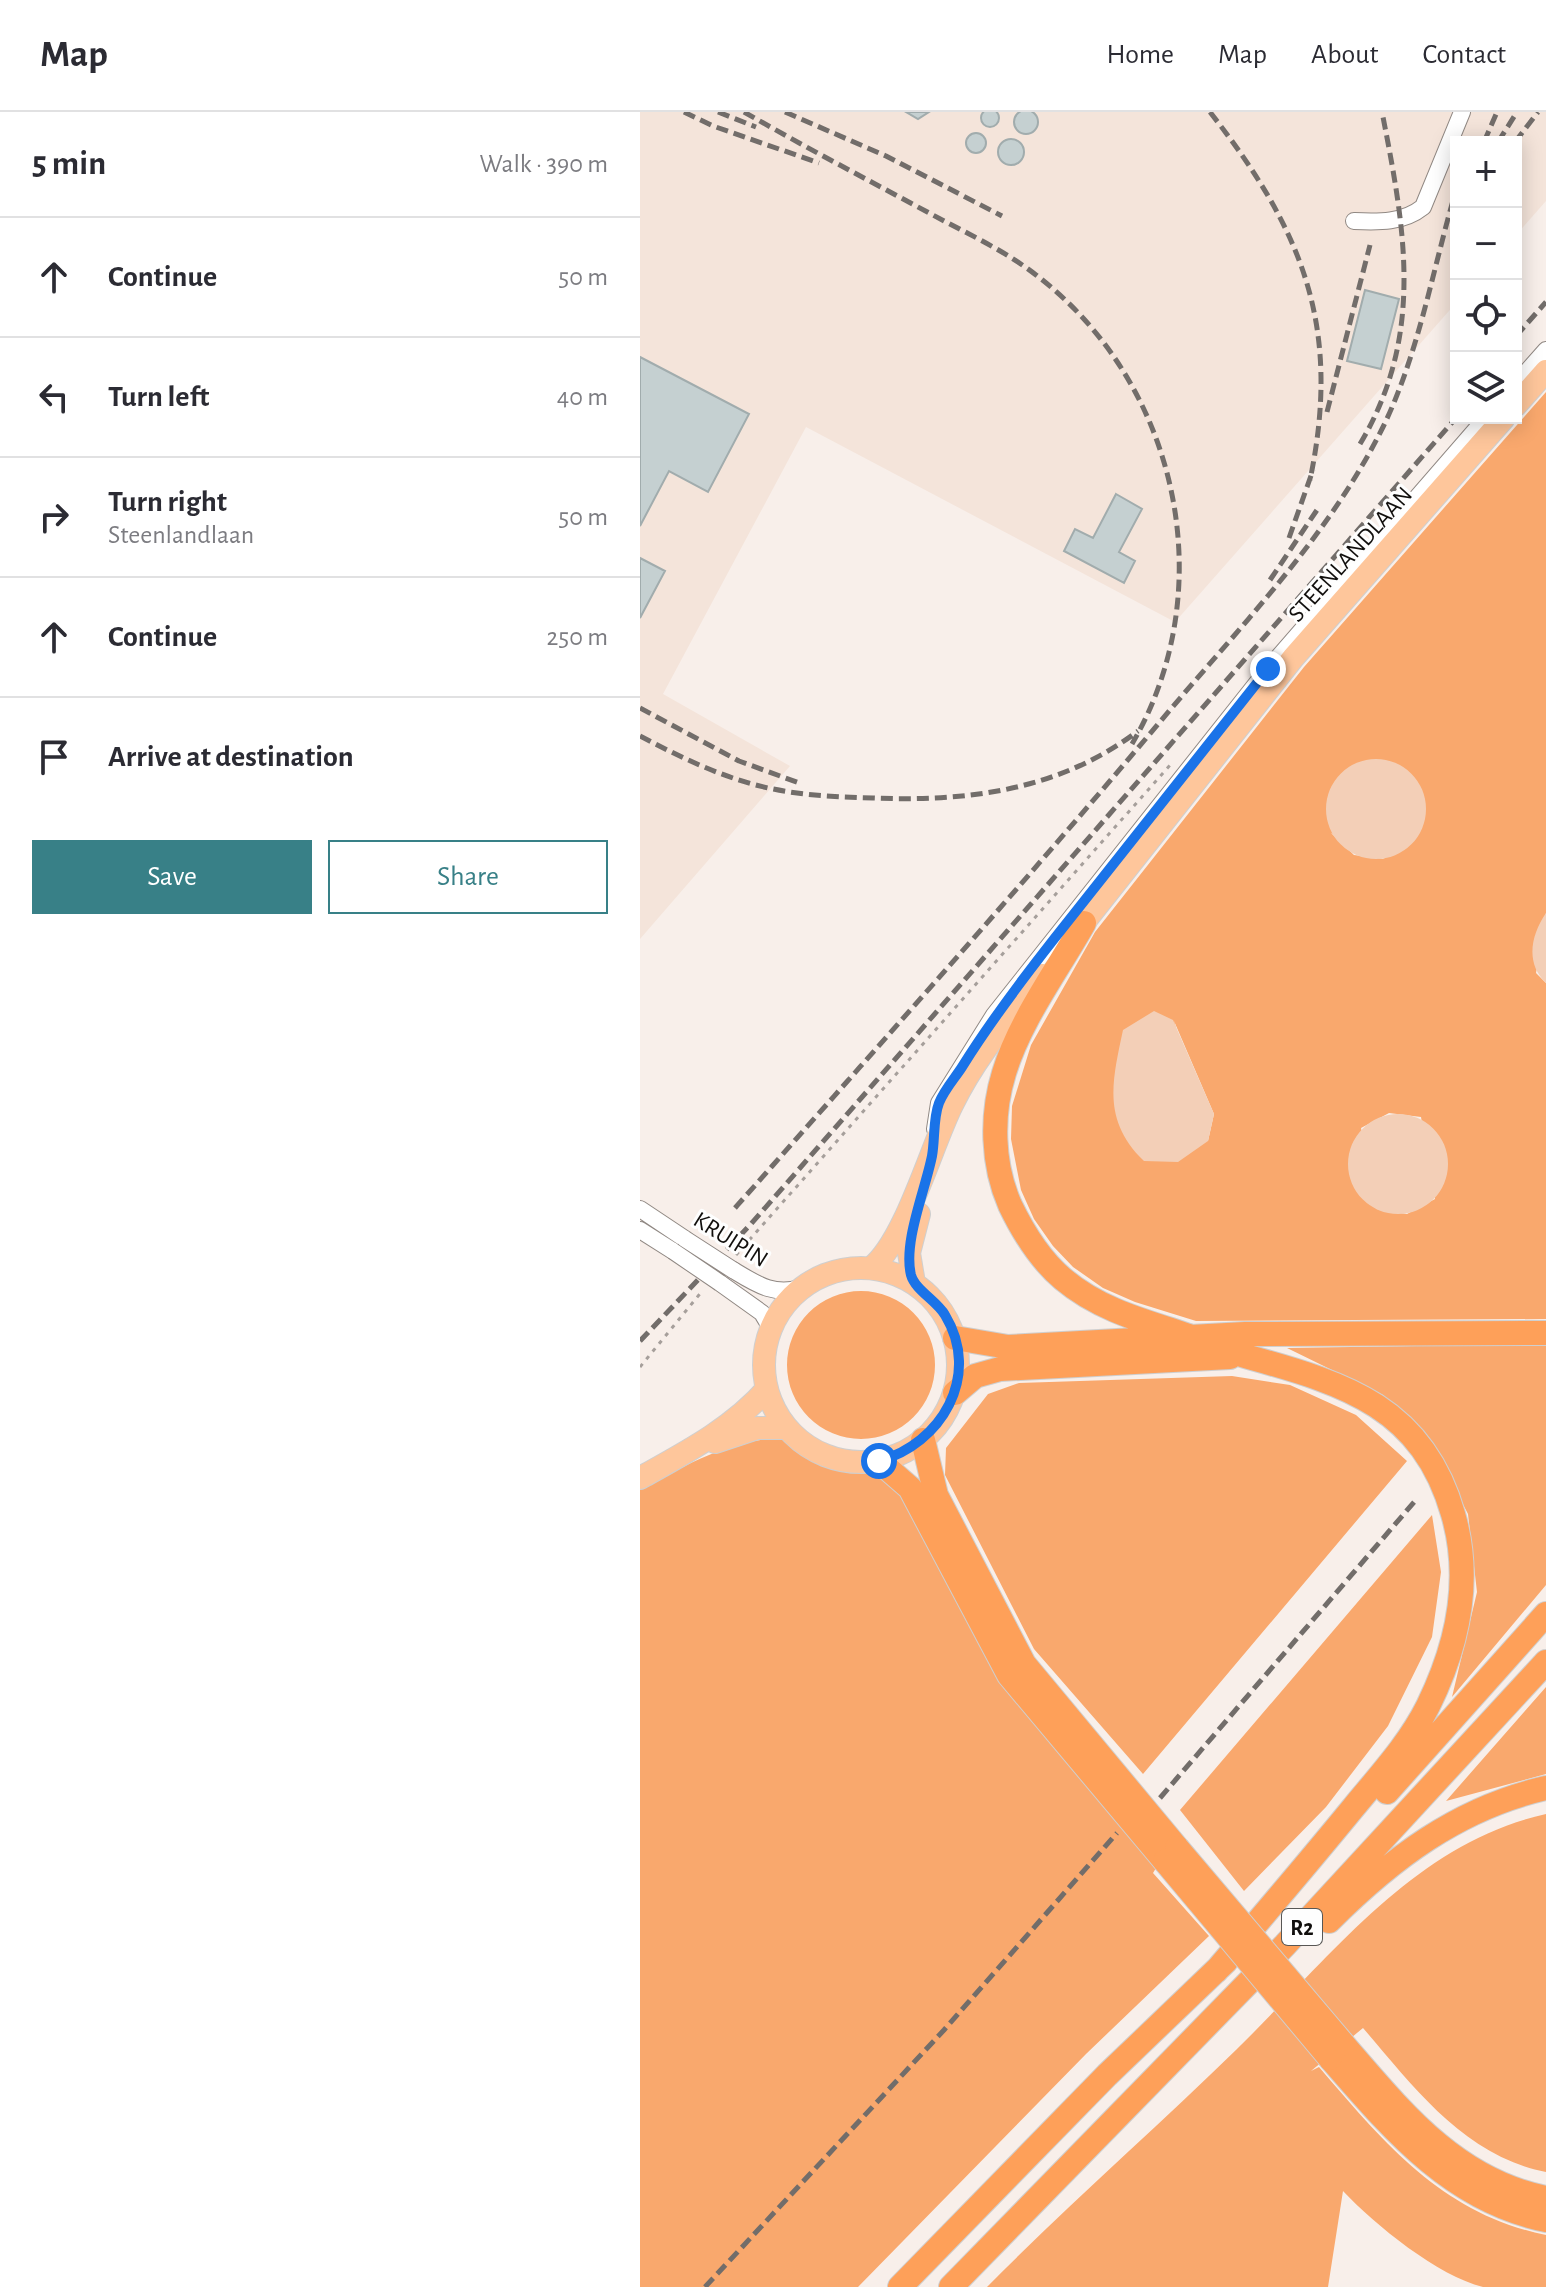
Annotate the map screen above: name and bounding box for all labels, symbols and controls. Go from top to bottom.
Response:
text: Map [40,36,108,74]
text: Home [1107,41,1174,69]
text: Map [1218,41,1267,69]
text: About [1311,41,1379,69]
text: Contact [1423,41,1506,69]
map controls [1450,136,1522,424]
button: + [1450,136,1522,208]
text: 5 min [32,147,106,181]
text: Walk · 390 m [480,151,608,177]
button: − [1450,208,1522,280]
icon: ahead [32,255,76,299]
text: Continue [108,262,217,292]
text: 50 m [558,264,608,290]
button: locate [1450,280,1522,352]
button: layers [1450,352,1522,424]
icon: left [32,375,76,419]
text: Turn left [108,382,209,412]
text: 40 m [557,384,608,410]
street label: STEENLANDLAAN [1284,483,1417,627]
text: Turn right [108,487,227,517]
icon: right [32,495,76,539]
text: 50 m [558,504,608,530]
text: Steenlandlaan [108,522,254,548]
icon: ahead [32,615,76,659]
text: Continue [108,622,217,652]
text: 250 m [546,624,608,650]
route end [1250,651,1286,687]
icon: arrive [32,735,76,779]
text: Arrive at destination [108,742,354,772]
button: Save [32,840,312,914]
button: Share [328,840,608,914]
street label: KRUIPIN [689,1208,772,1272]
route start [861,1443,897,1479]
road number: R2 [1282,1909,1322,1945]

